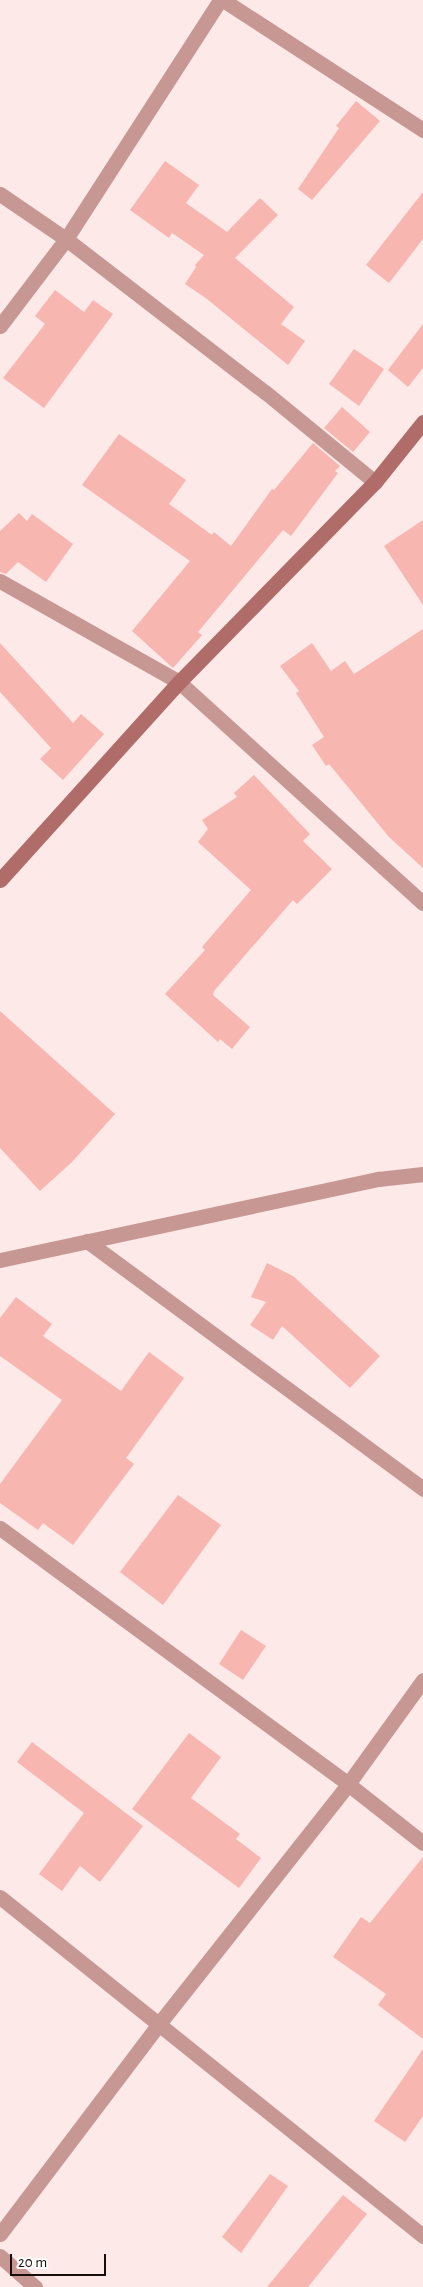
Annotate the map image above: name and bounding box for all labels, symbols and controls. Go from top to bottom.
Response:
scale bar [12,2244,109,2276]
text: 20 m [18,2255,47,2270]

